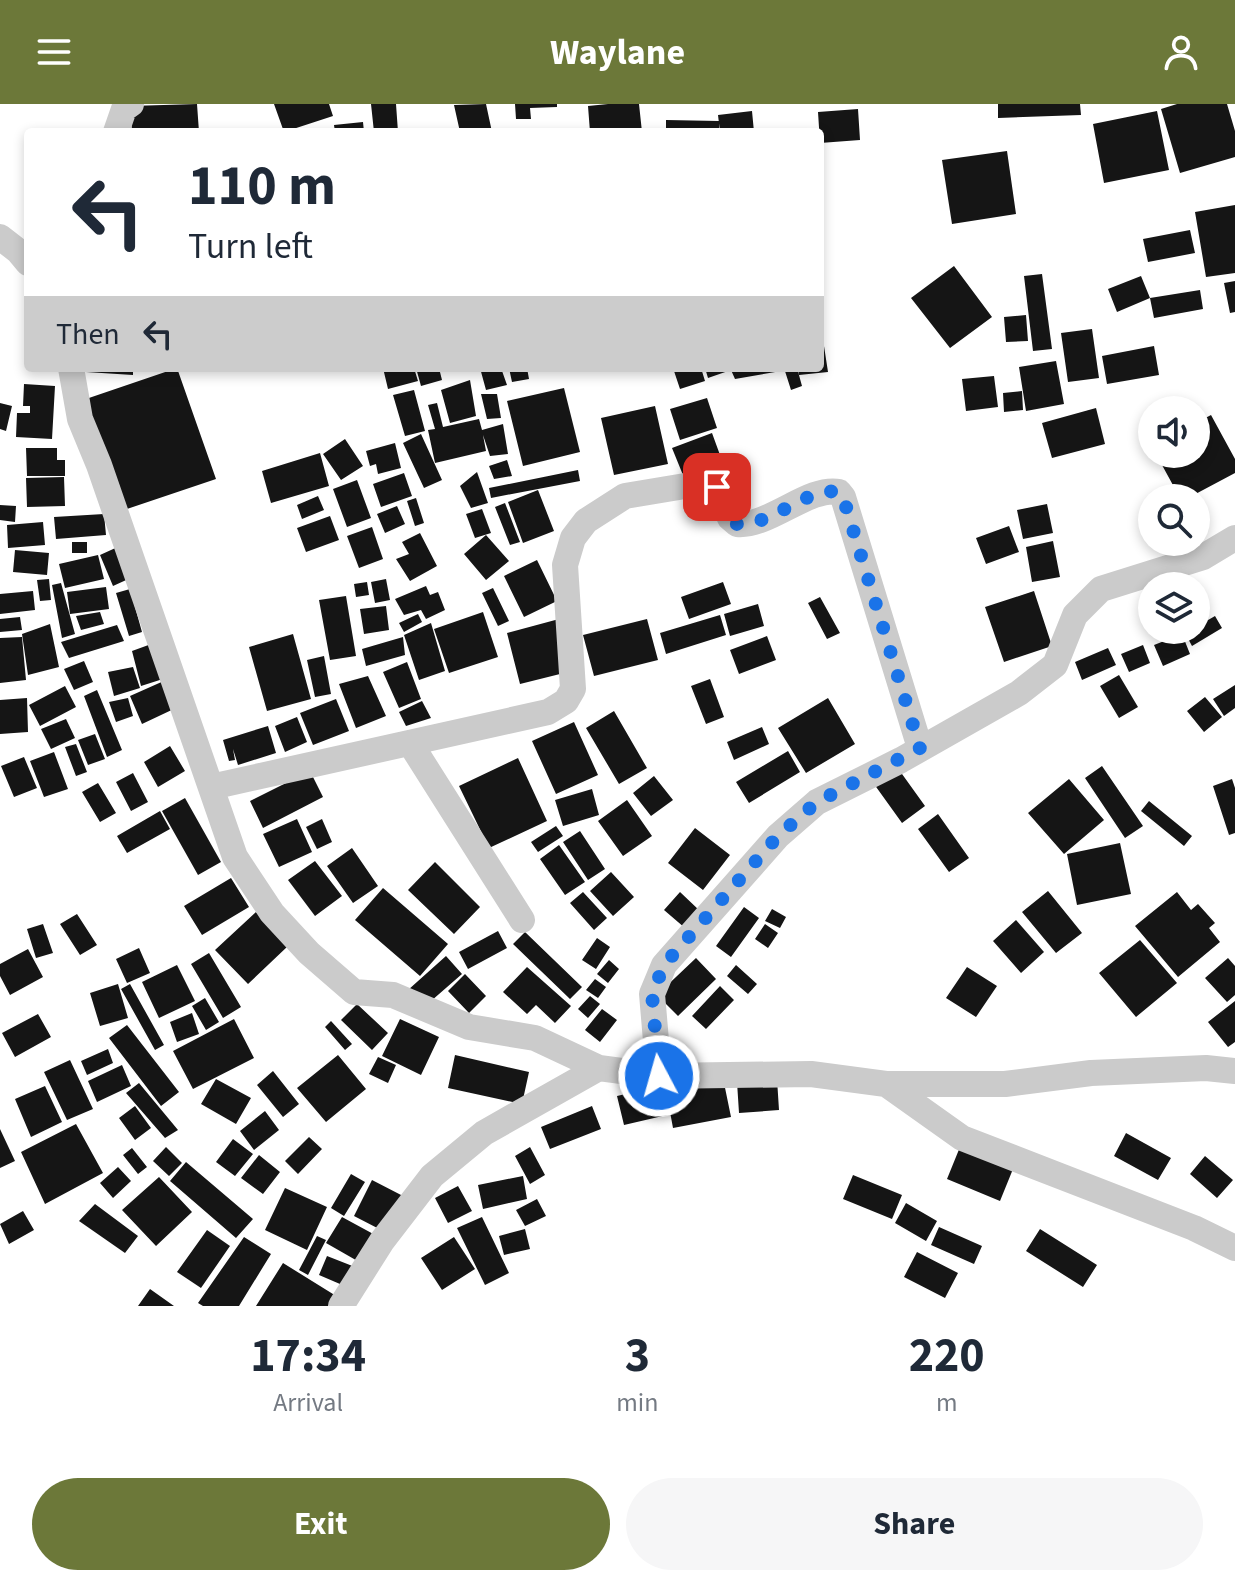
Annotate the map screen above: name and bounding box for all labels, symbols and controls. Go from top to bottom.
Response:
text: Waylane [550,27,685,78]
icon: menu [32,30,76,74]
icon: person [1159,30,1203,74]
text: 110 m [188,147,336,226]
icon: left [56,160,160,264]
text: Turn left [188,221,313,272]
icon: left [136,312,180,356]
text: Then [56,313,120,356]
map controls [1138,396,1210,644]
button: sound [1138,396,1210,468]
pin [683,453,751,521]
icon: arrive [695,465,739,509]
button: search [1138,484,1210,556]
button: layers [1138,572,1210,644]
position arrow [617,1034,701,1118]
text: 17:34 [250,1322,366,1390]
text: 3 [625,1322,650,1390]
text: 220 [909,1322,985,1390]
text: Arrival [273,1384,343,1421]
text: min [616,1384,658,1421]
text: m [936,1384,957,1421]
button: Exit [32,1478,610,1570]
button: Share [626,1478,1203,1570]

